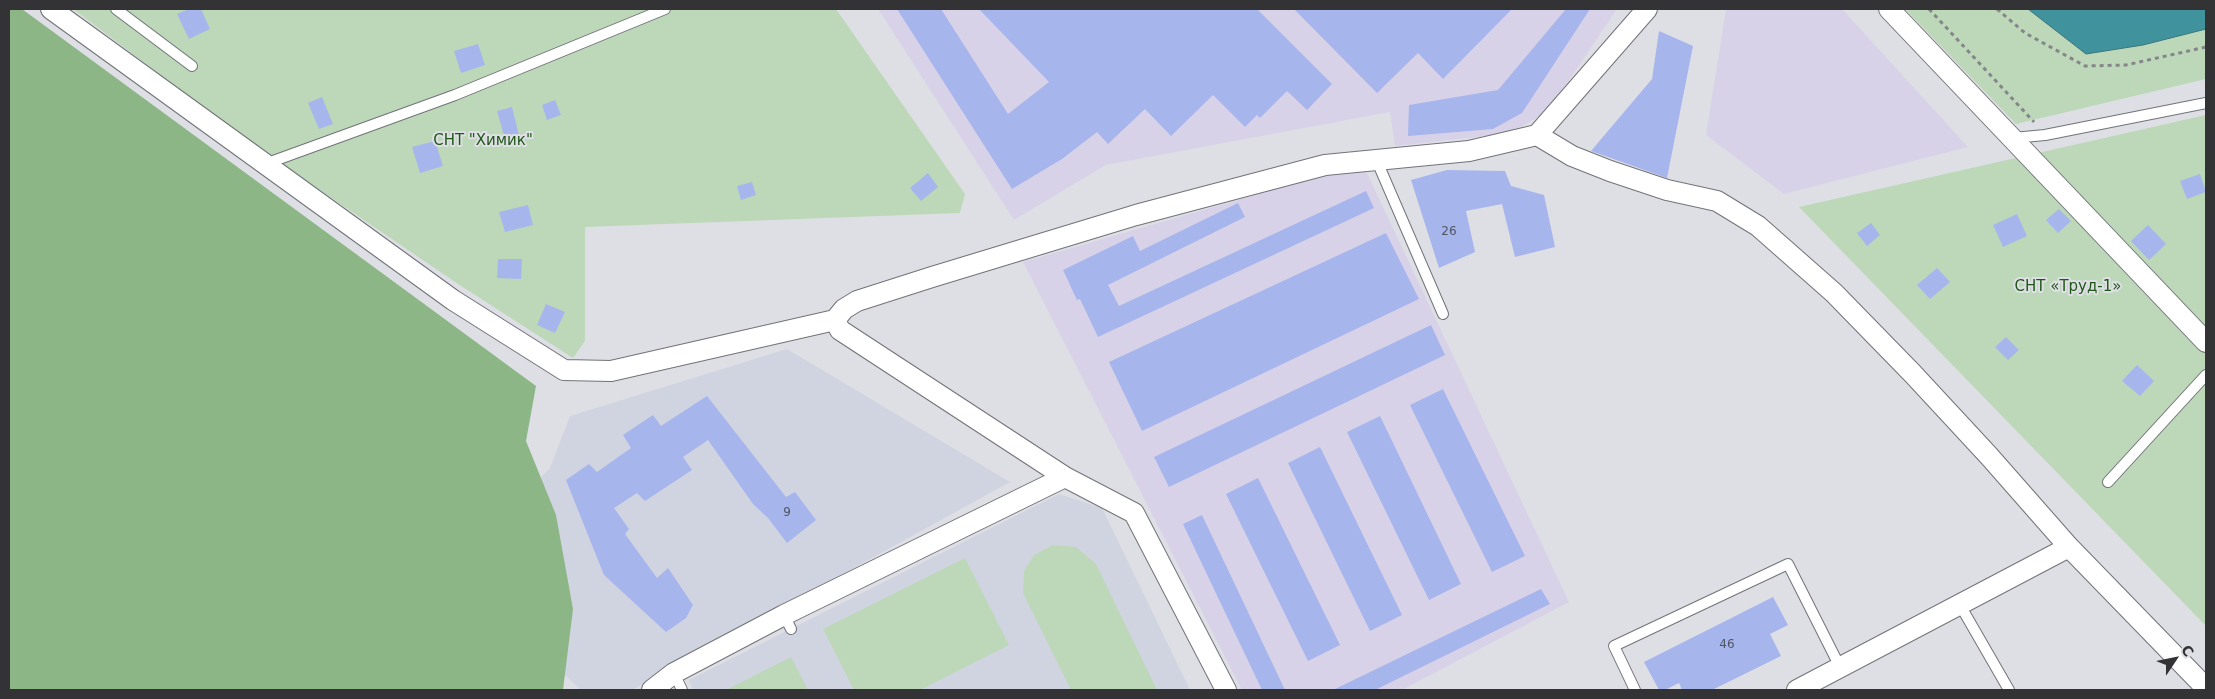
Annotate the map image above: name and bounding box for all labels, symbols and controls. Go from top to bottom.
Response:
park label: СНТ "Химик" [433,132,533,150]
house number: 26 [1441,225,1457,239]
park label: СНТ «Труд-1» [2015,278,2121,296]
house number: 9 [783,506,791,520]
north arrow [2150,634,2200,684]
house number: 46 [1719,638,1735,652]
text: С [2178,642,2197,659]

